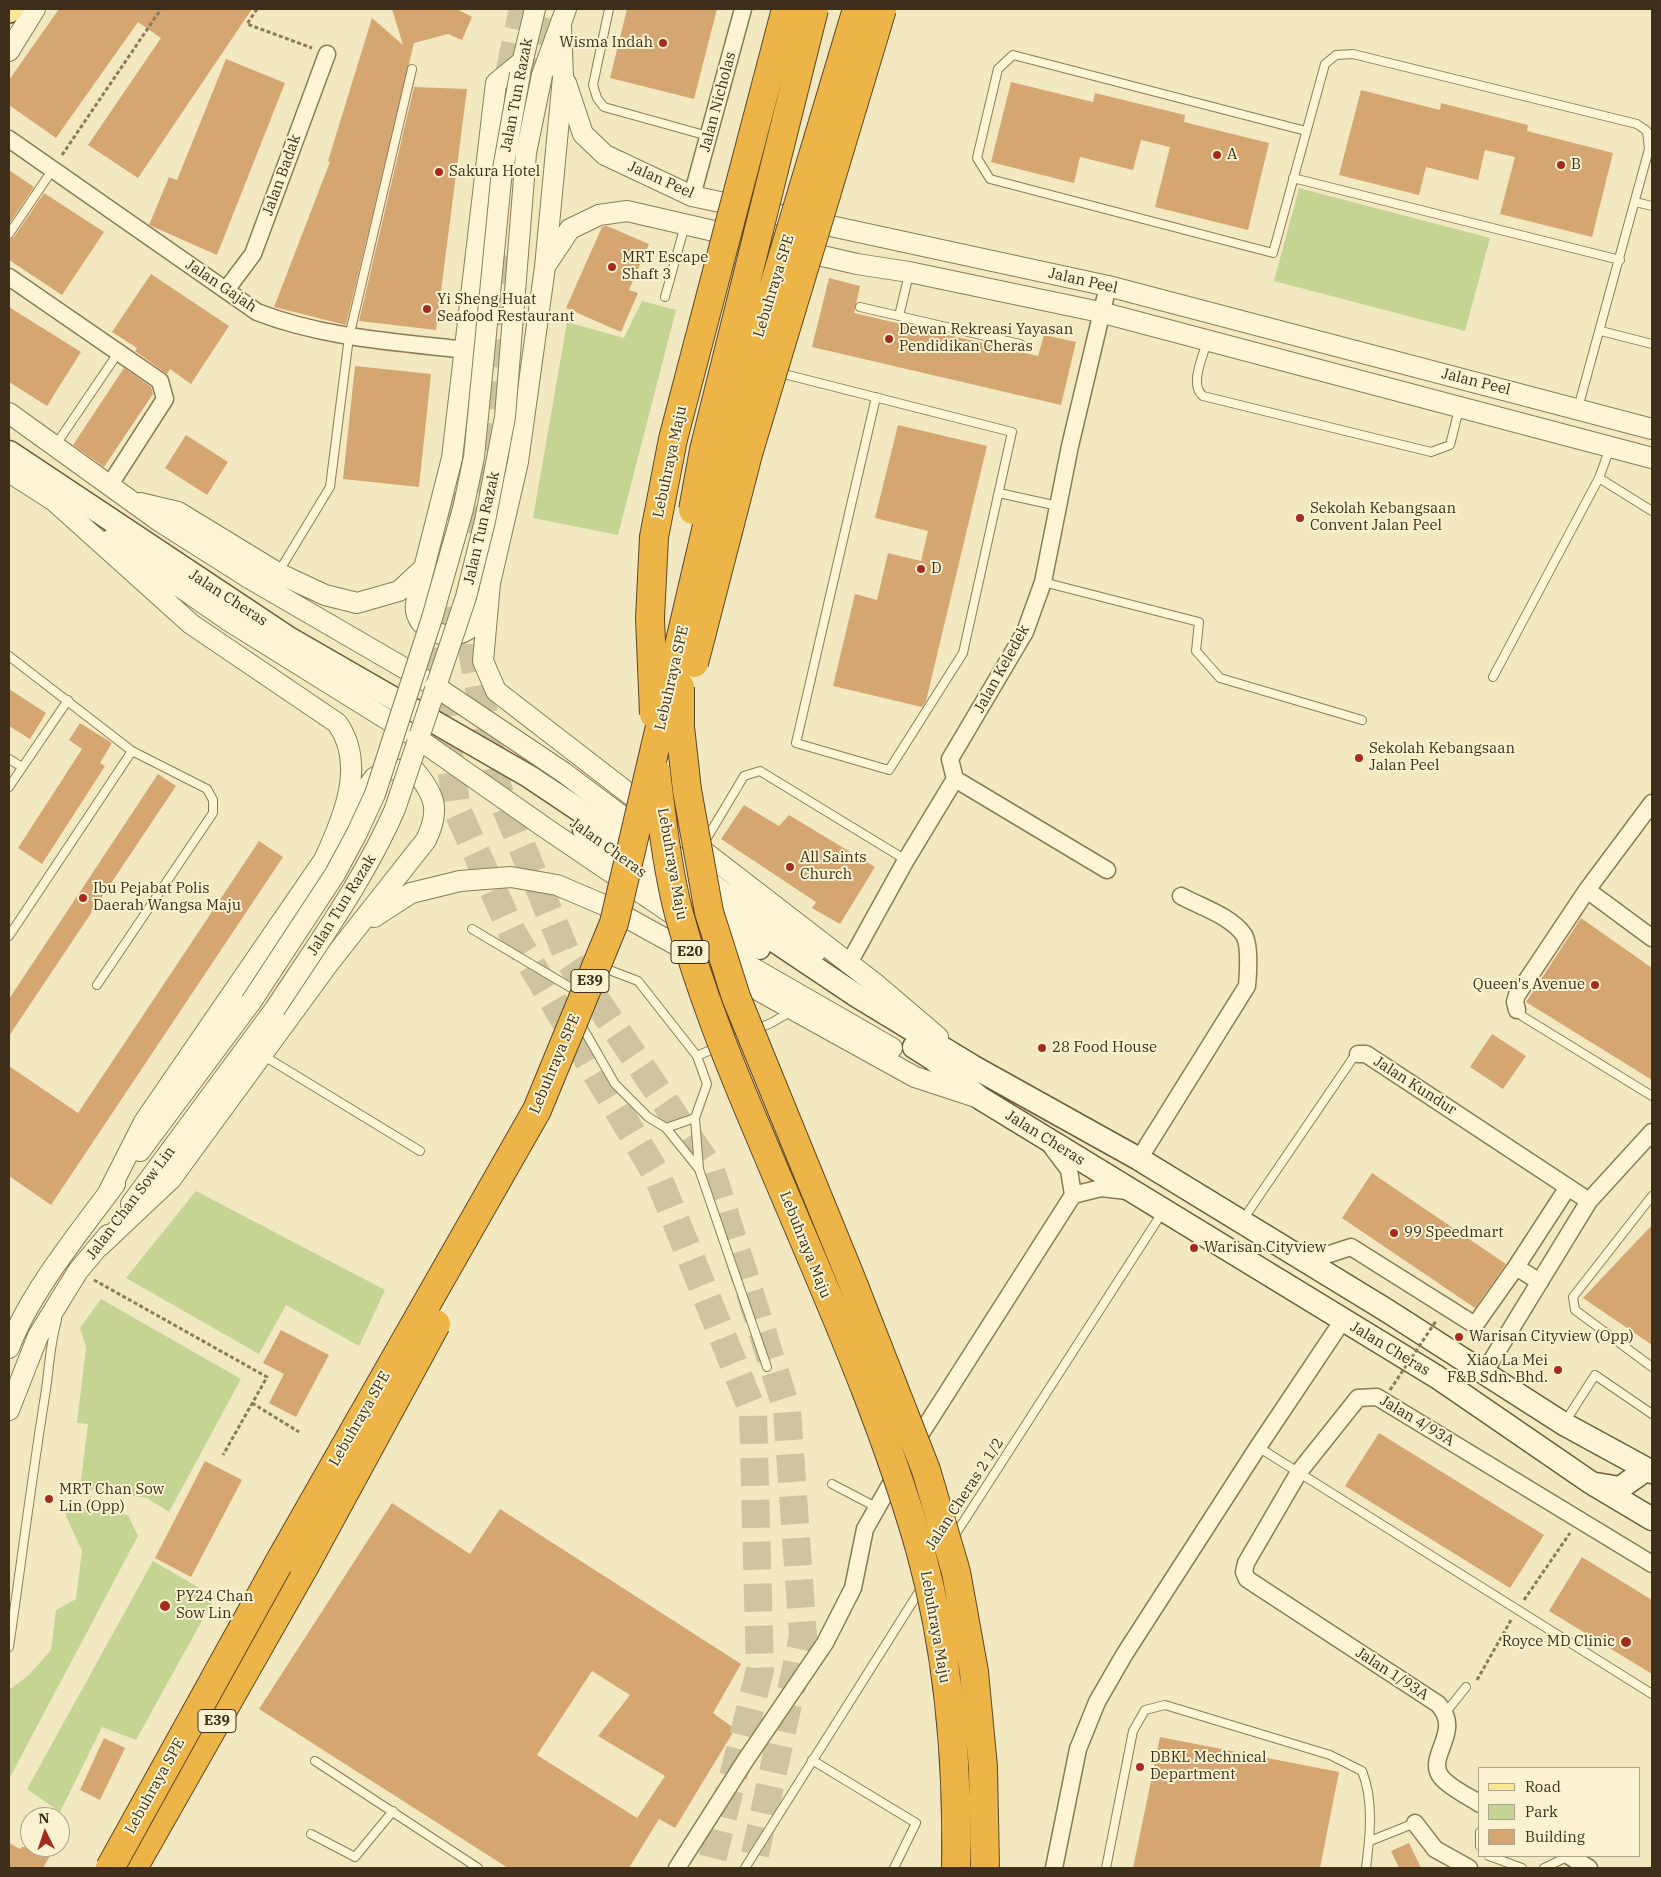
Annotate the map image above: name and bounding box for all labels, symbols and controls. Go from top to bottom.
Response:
place label: Wisma Indah [559,34,653,52]
street label: Jalan Tun Razak [497,37,537,153]
marker: Wisma Indah [657,37,669,49]
street label: Jalan Nicholas [696,50,740,154]
street label: Jalan Badak [259,132,305,218]
place label: A [1227,146,1237,164]
marker: A [1211,149,1223,161]
place label: B [1571,156,1581,174]
street label: Jalan Peel [625,157,697,203]
marker: B [1555,159,1567,171]
place label: Sakura Hotel [449,163,540,181]
marker: Sakura Hotel [433,166,445,178]
street label: Lebuhraya SPE [750,232,798,340]
place label: MRT Escape Shaft 3 [622,249,708,284]
street label: Jalan Gajah [182,256,260,316]
marker: MRT Escape Shaft 3 [606,261,618,273]
street label: Jalan Peel [1047,264,1119,298]
place label: Yi Sheng Huat Seafood Restaurant [437,291,575,326]
marker: Yi Sheng Huat Seafood Restaurant [421,303,433,315]
place label: Dewan Rekreasi Yayasan Pendidikan Cheras [899,321,1073,356]
marker: Dewan Rekreasi Yayasan Pendidikan Cheras [883,333,895,345]
street label: Jalan Peel [1440,365,1512,399]
street label: Lebuhraya Maju [649,404,691,520]
street label: Jalan Tun Razak [460,470,504,586]
place label: Sekolah Kebangsaan Convent Jalan Peel [1310,500,1456,535]
marker: Sekolah Kebangsaan Convent Jalan Peel [1294,512,1306,524]
place label: D [931,560,942,578]
marker: D [915,563,927,575]
street label: Jalan Cheras [185,566,271,630]
street label: Jalan Keledek [970,622,1034,716]
street label: Lebuhraya SPE [651,624,693,732]
place label: Sekolah Kebangsaan Jalan Peel [1369,740,1515,775]
marker: Sekolah Kebangsaan Jalan Peel [1353,752,1365,764]
street label: Lebuhraya Maju [653,806,691,922]
street label: Jalan Cheras [566,814,650,882]
place label: All Saints Church [800,849,867,884]
street label: Jalan Tun Razak [304,851,380,959]
marker: All Saints Church [784,861,796,873]
place label: Ibu Pejabat Polis Daerah Wangsa Maju [93,880,241,915]
marker: Ibu Pejabat Polis Daerah Wangsa Maju [77,892,89,904]
road number: E20 [671,940,709,964]
road number: E39 [571,969,609,992]
place label: Queen's Avenue [1473,976,1585,994]
marker: Queen's Avenue [1589,979,1601,991]
street label: Lebuhraya SPE [526,1011,584,1117]
place label: 28 Food House [1052,1039,1157,1057]
marker: 28 Food House [1036,1042,1048,1054]
street label: Jalan Kundur [1370,1053,1460,1119]
street label: Jalan Cheras [1002,1107,1088,1169]
street label: Jalan Chan Sow Lin [83,1143,179,1263]
street label: Lebuhraya Maju [775,1189,835,1301]
place label: 99 Speedmart [1404,1224,1503,1242]
marker: 99 Speedmart [1388,1227,1400,1239]
place label: Warisan Cityview [1204,1239,1326,1257]
marker: Warisan Cityview [1188,1242,1200,1254]
street label: Jalan Cheras [1347,1318,1433,1380]
place label: Warisan Cityview (Opp) [1469,1328,1634,1346]
marker: Warisan Cityview (Opp) [1453,1331,1465,1343]
place label: Xiao La Mei F&B Sdn. Bhd. [1447,1352,1548,1387]
marker: Xiao La Mei F&B Sdn. Bhd. [1552,1364,1564,1376]
street label: Lebuhraya SPE [326,1368,394,1470]
street label: Jalan 4/93A [1377,1392,1457,1450]
street label: Jalan Cheras 2 1/2 [922,1435,1008,1553]
place label: MRT Chan Sow Lin (Opp) [59,1481,164,1516]
marker: MRT Chan Sow Lin (Opp) [43,1493,55,1505]
street label: Lebuhraya Maju [916,1569,954,1685]
place label: PY24 Chan Sow Lin [176,1588,253,1623]
marker: PY24 Chan Sow Lin [158,1599,172,1613]
place label: Royce MD Clinic [1502,1633,1615,1651]
marker: Royce MD Clinic [1619,1635,1633,1649]
street label: Jalan 1/93A [1352,1644,1432,1704]
road number: E39 [198,1710,236,1732]
street label: Lebuhraya SPE [121,1735,189,1837]
place label: DBKL Mechnical Department [1150,1749,1267,1784]
marker: DBKL Mechnical Department [1134,1761,1146,1773]
legend [1478,1767,1641,1857]
text: Road [1525,1777,1561,1796]
text: Park [1525,1802,1558,1821]
north arrow [20,1807,70,1857]
text: N [38,1809,50,1827]
text: Building [1525,1827,1585,1846]

